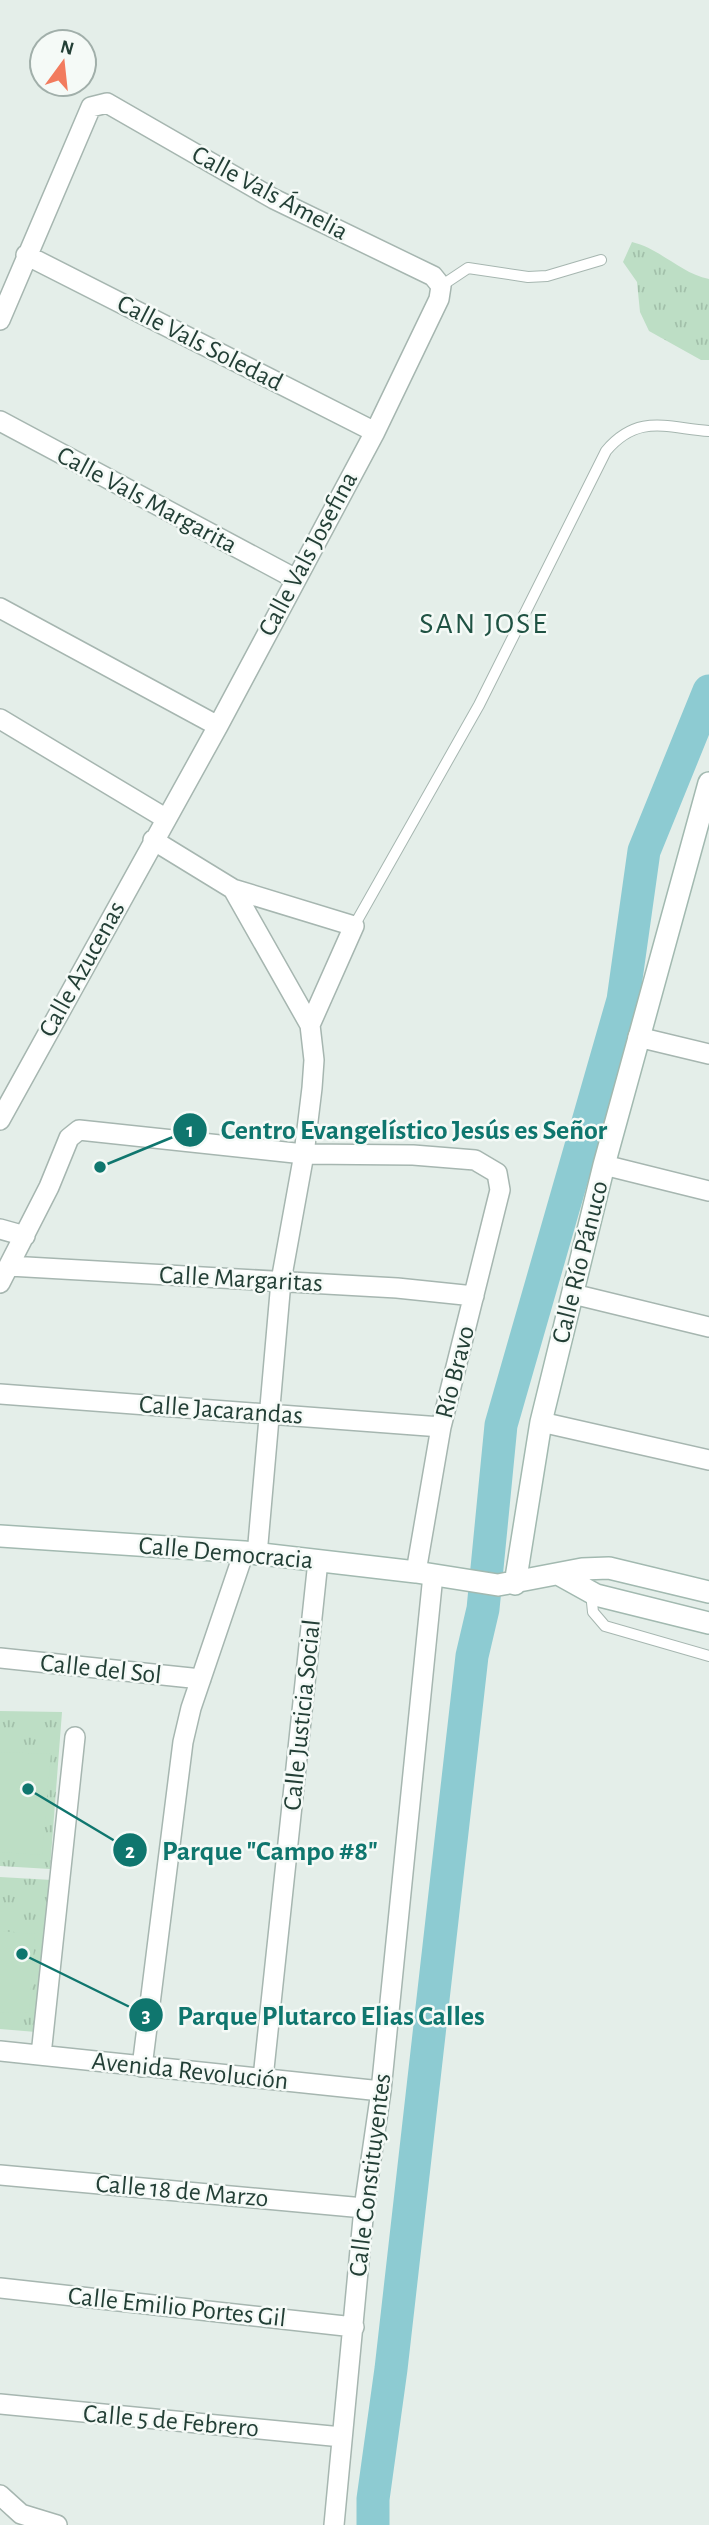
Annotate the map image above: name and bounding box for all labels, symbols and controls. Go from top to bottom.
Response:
north arrow [28,28,98,98]
text: N [58,37,76,59]
street label: Calle Vals Ámelia [188,139,353,245]
street label: Calle Vals Soledad [113,290,287,396]
street label: Calle Vals Margarita [53,442,241,558]
street label: Calle Vals Josefina [254,468,362,640]
district label: SAN JOSE [419,609,549,639]
street label: Calle Azucenas [34,897,130,1041]
callout: Centro Evangelístico Jesús es Señor [172,1105,622,1154]
text: Centro Evangelístico Jesús es Señor [221,1117,608,1145]
text: 1 [186,1120,194,1141]
street label: Calle Río Pánuco [547,1178,613,1346]
street label: Calle Margaritas [159,1262,323,1296]
street label: Río Bravo [431,1323,479,1421]
street label: Calle Jacarandas [138,1391,304,1429]
street label: Calle Democracia [138,1532,314,1574]
street label: Calle Justicia Social [279,1618,325,1812]
street label: Calle del Sol [39,1650,163,1688]
callout: Parque "Campo #8" [113,1826,392,1875]
text: Parque "Campo #8" [162,1838,378,1866]
text: 2 [125,1841,135,1862]
callout: Parque Plutarco Elias Calles [128,1990,499,2039]
text: Parque Plutarco Elias Calles [177,2003,485,2031]
text: 3 [141,2005,151,2026]
street label: Avenida Revolución [90,2048,290,2094]
street label: Calle Constituyentes [345,2072,395,2278]
street label: Calle 18 de Marzo [94,2170,270,2212]
street label: Calle Emilio Portes Gil [67,2283,287,2331]
street label: Calle 5 de Febrero [82,2400,260,2442]

